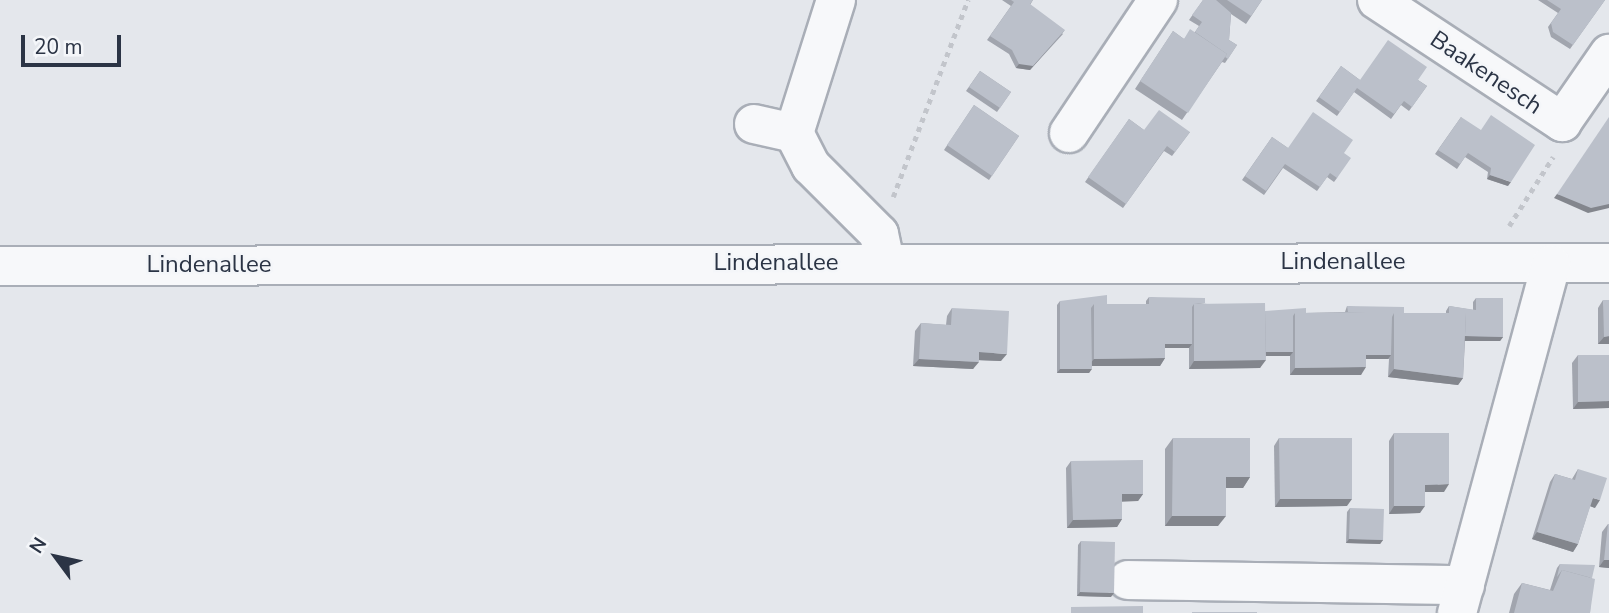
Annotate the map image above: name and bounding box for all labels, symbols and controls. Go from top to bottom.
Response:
scale bar [24,21,124,65]
street label: Baakenesch [1425,25,1547,121]
text: 20 m [34,33,83,61]
street label: Lindenallee [1281,248,1405,276]
street label: Lindenallee [714,249,838,277]
street label: Lindenallee [147,251,271,279]
north arrow [21,522,91,592]
text: N [24,533,53,559]

